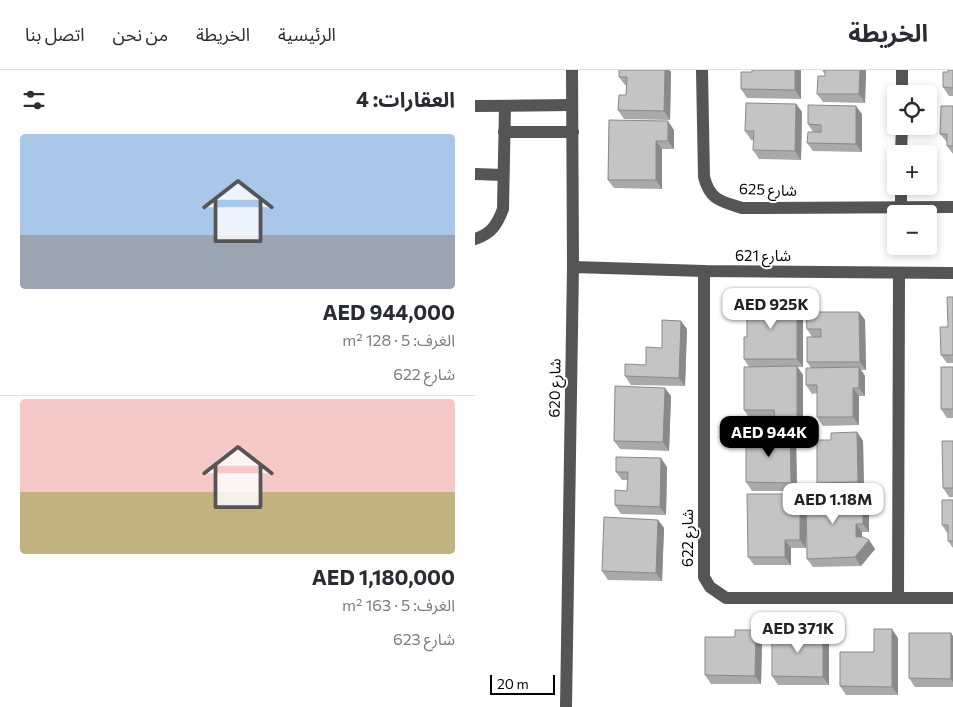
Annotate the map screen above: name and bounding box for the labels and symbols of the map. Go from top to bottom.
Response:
street label: شارع 625 [739,179,798,203]
street label: شارع 621 [735,246,791,268]
pin: AED 925K [719,288,823,330]
street label: شارع 620 [544,358,568,418]
pin: AED 944K [717,416,821,458]
pin: AED 1.18M [776,482,890,525]
street label: شارع 622 [678,509,700,567]
pin: AED 371K [746,612,850,654]
scale bar [490,672,555,695]

